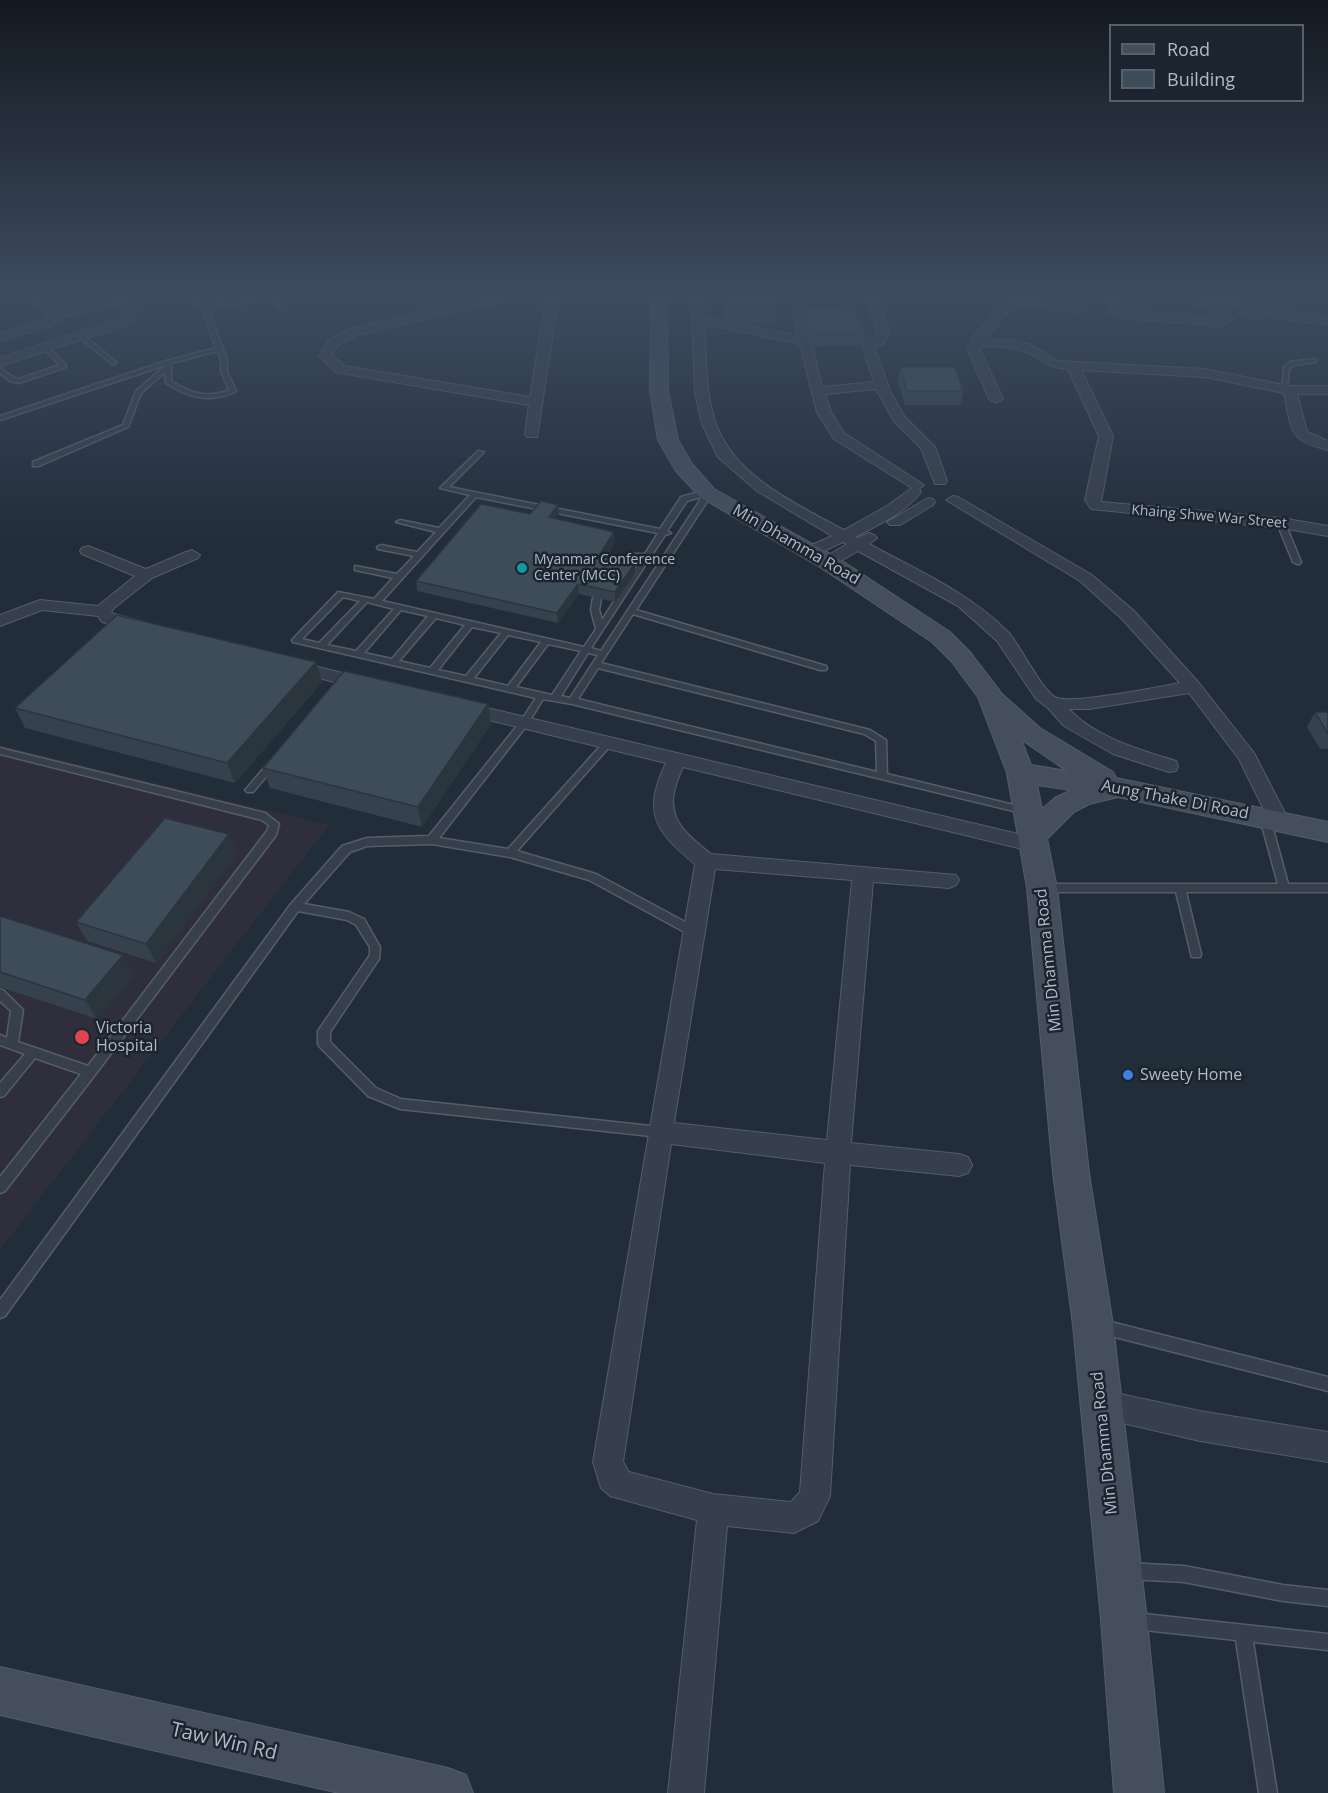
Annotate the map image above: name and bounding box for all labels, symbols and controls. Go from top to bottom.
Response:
legend [1109,24,1304,102]
text: Road [1167,37,1210,61]
text: Building [1167,67,1235,91]
street label: Min Dhamma Road [729,501,863,589]
street label: Khaing Shwe War Street [1131,502,1287,532]
place label: Myanmar Conference Center (MCC) [534,552,675,584]
marker: Myanmar Conference Center (MCC) [515,561,529,575]
street label: Aung Thake Di Road [1100,776,1250,824]
street label: Min Dhamma Road [1032,888,1066,1032]
place label: Victoria Hospital [96,1018,158,1056]
marker: Victoria Hospital [73,1028,91,1046]
place label: Sweety Home [1140,1065,1242,1085]
marker: Sweety Home [1121,1068,1135,1082]
street label: Min Dhamma Road [1088,1371,1122,1515]
street label: Taw Win Rd [169,1718,279,1766]

